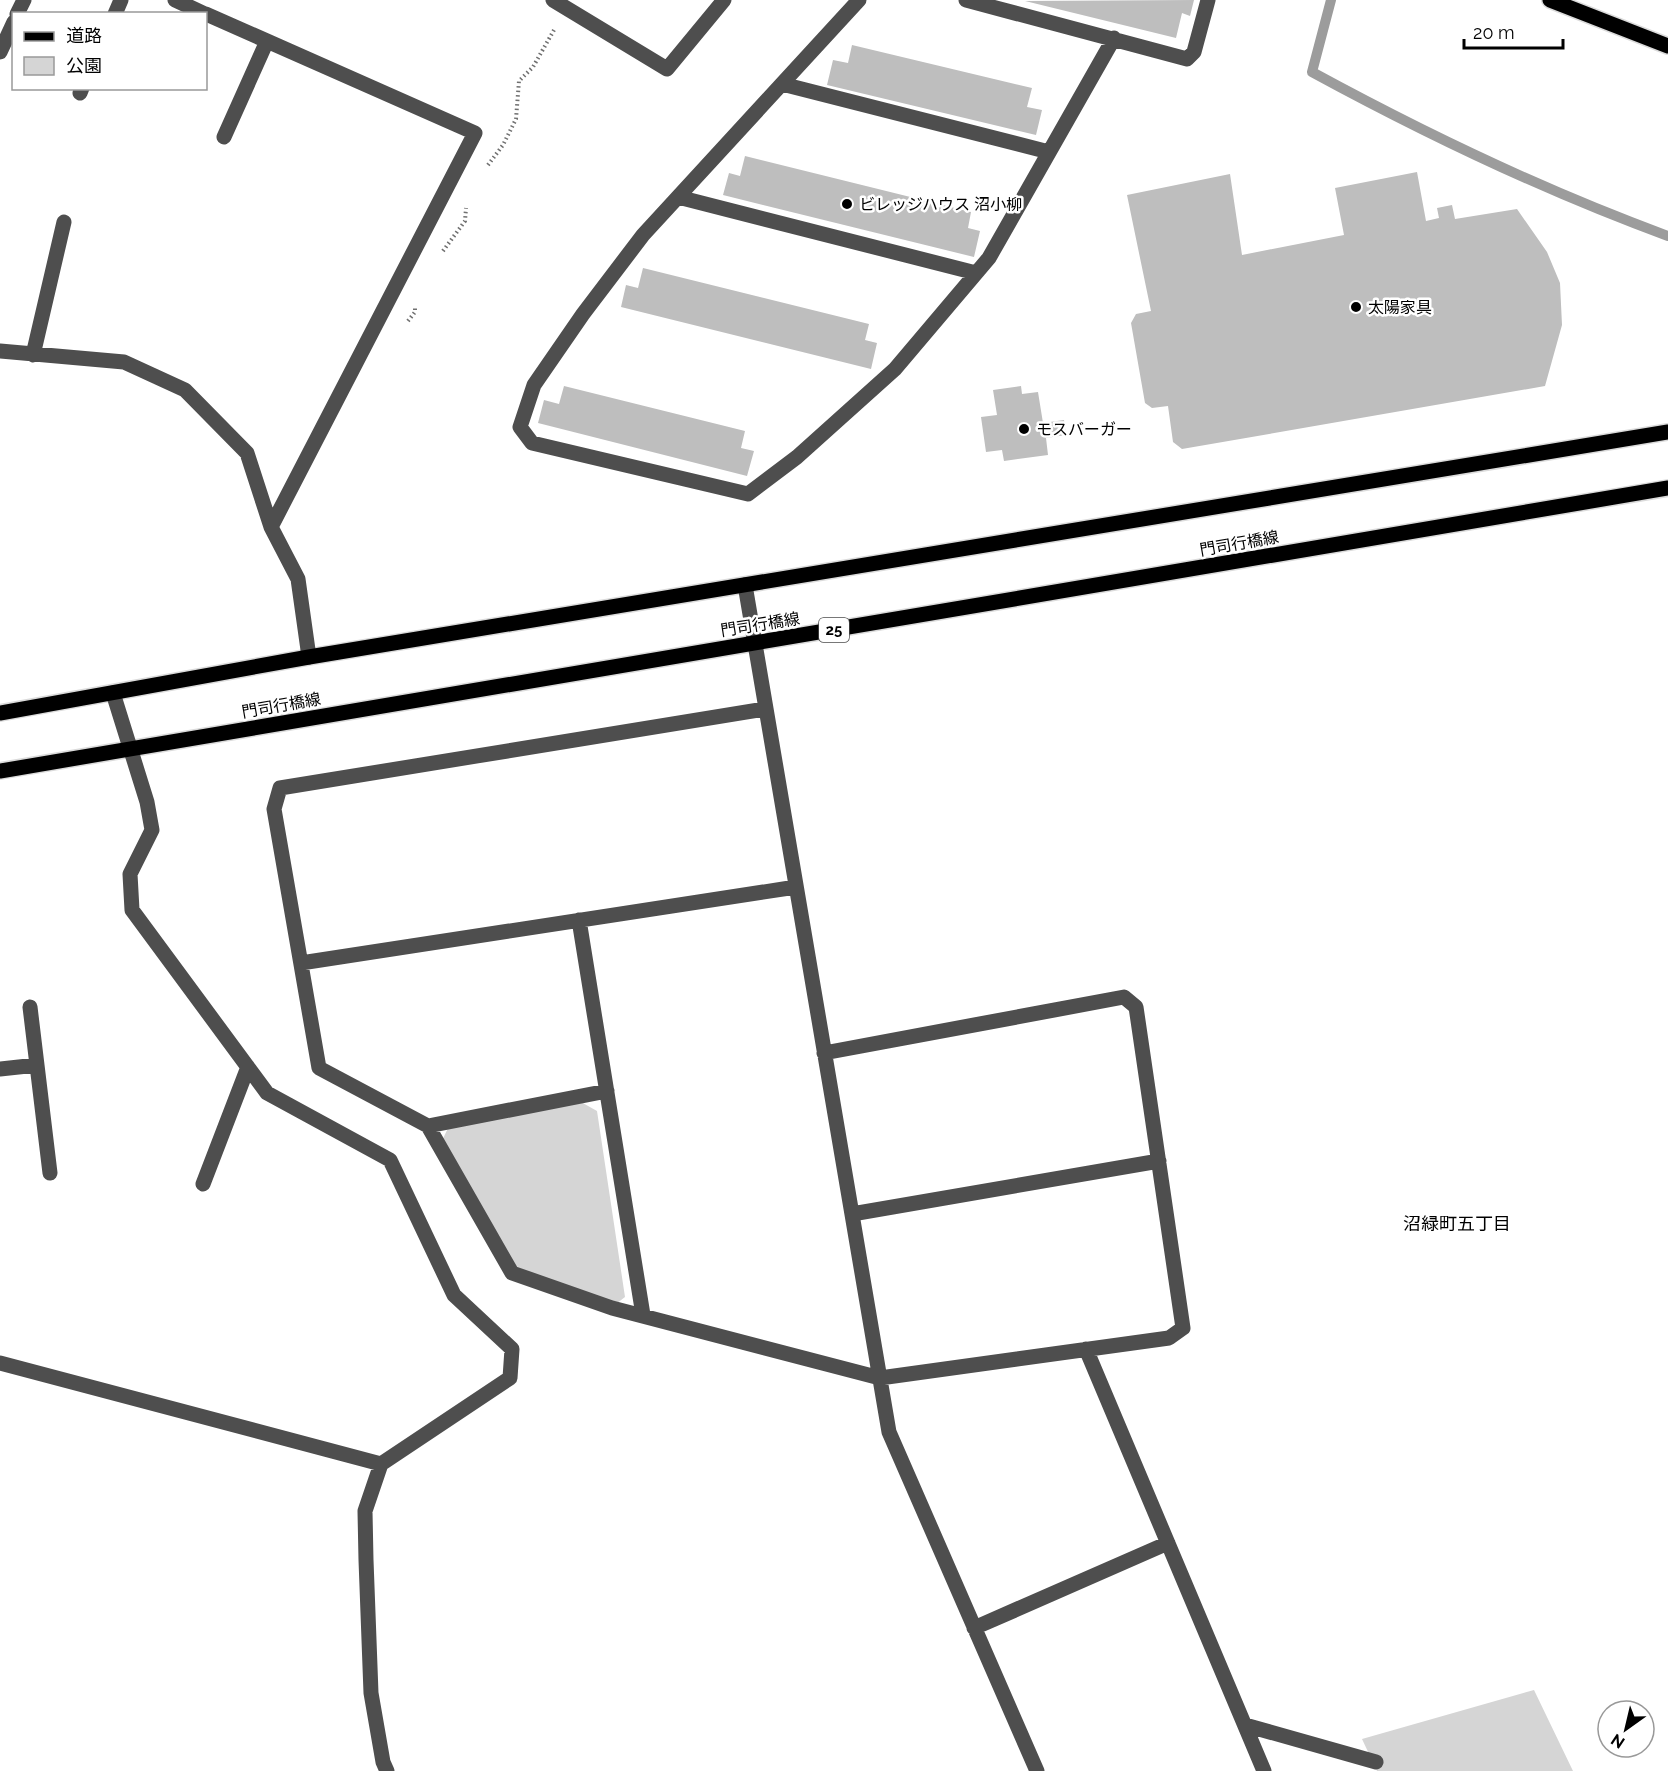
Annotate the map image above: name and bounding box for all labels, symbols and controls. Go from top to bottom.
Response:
legend [12,12,207,90]
scale bar [1464,12,1563,50]
text: 20 m [1473,22,1515,43]
text: 道路 [66,25,102,46]
text: 公園 [66,55,102,76]
place label: ビレッジハウス 沼小柳 [859,195,1022,214]
marker: ビレッジハウス 沼小柳 [840,197,854,211]
place label: 太陽家具 [1368,298,1432,317]
marker: 太陽家具 [1349,300,1363,314]
place label: モスバーガー [1036,420,1132,439]
marker: モスバーガー [1017,422,1031,436]
street label: 門司行橋線 [1198,527,1280,560]
street label: 門司行橋線 [719,609,801,640]
road number: 25 [819,618,849,642]
street label: 門司行橋線 [240,689,322,722]
district label: 沼緑町五丁目 [1403,1213,1511,1234]
north arrow [1596,1699,1656,1759]
text: N [1608,1730,1628,1752]

